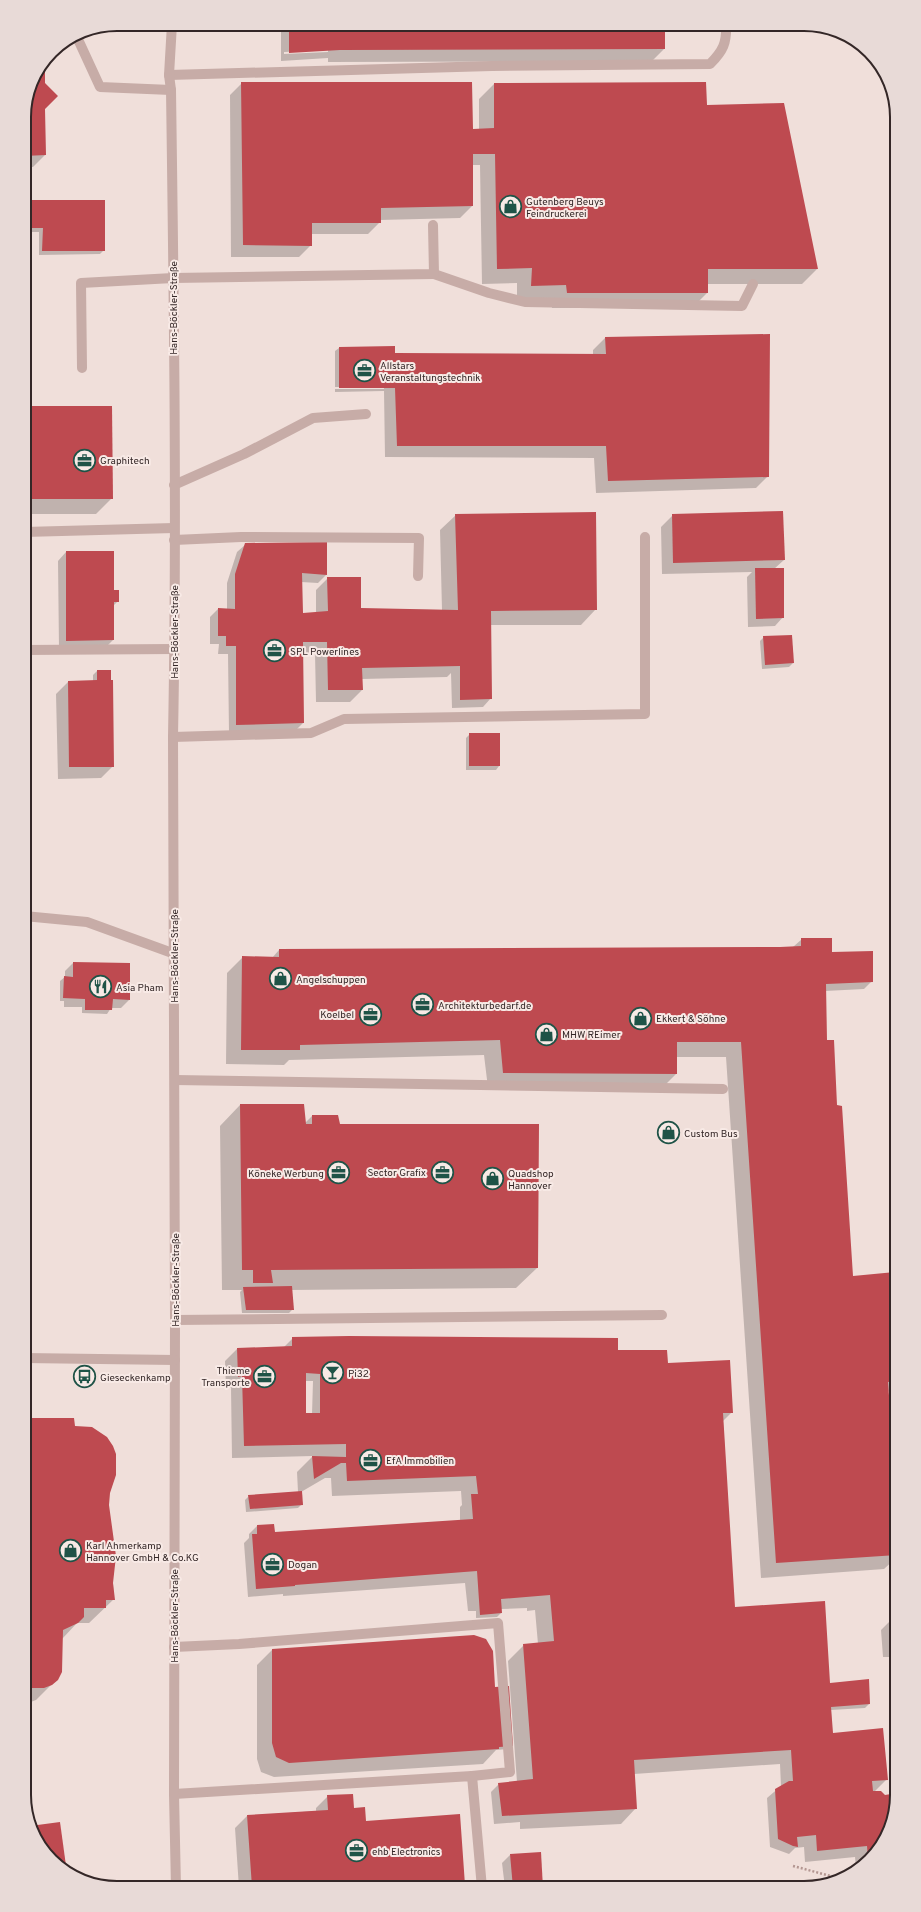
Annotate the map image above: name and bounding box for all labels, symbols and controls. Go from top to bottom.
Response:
shop icon: Gutenberg Beuys Feindruckerei [497,194,523,220]
place label: Gutenberg Beuys Feindruckerei [526,196,604,221]
street label: Hans-Böckler-Straße [168,261,181,355]
office icon: Allstars Veranstaltungstechnik [351,358,377,384]
place label: Allstars Veranstaltungstechnik [380,360,481,385]
office icon: Graphitech [71,447,97,473]
place label: Graphitech [100,455,150,468]
street label: Hans-Böckler-Straße [169,585,182,679]
office icon: SPL Powerlines [261,638,287,664]
place label: SPL Powerlines [290,646,359,659]
street label: Hans-Böckler-Straße [169,909,182,1003]
shop icon: Angelschuppen [267,966,293,992]
restaurant icon: Asia Pham [88,974,114,1000]
place label: Angelschuppen [296,974,366,987]
place label: Asia Pham [116,982,163,995]
office icon: Architekturbedarf.de [410,992,436,1018]
place label: Architekturbedarf.de [438,1000,531,1013]
office icon: Koelbel [357,1001,383,1027]
shop icon: Ekkert & Söhne [627,1005,653,1031]
place label: Koelbel [320,1009,354,1022]
place label: Ekkert & Söhne [656,1013,726,1026]
shop icon: MHW REimer [534,1021,560,1047]
place label: MHW REimer [562,1029,621,1042]
shop icon: Custom Bus [655,1120,681,1146]
place label: Custom Bus [684,1128,738,1141]
office icon: Sector Grafix [429,1159,455,1185]
office icon: Köneke Werbung [326,1160,352,1186]
shop icon: Quadshop Hannover [480,1166,506,1192]
place label: Sector Grafix [367,1167,426,1180]
place label: Köneke Werbung [248,1168,324,1181]
place label: Quadshop Hannover [508,1168,554,1193]
street label: Hans-Böckler-Straße [170,1233,183,1327]
bar icon: Pi32 [319,1360,345,1386]
office icon: Thieme Transporte [252,1363,278,1389]
bus stop icon: Gieseckenkamp [71,1364,97,1390]
place label: Thieme Transporte [201,1365,250,1390]
place label: Pi32 [348,1368,369,1381]
place label: Gieseckenkamp [100,1372,171,1385]
office icon: EfA Immobilien [358,1447,384,1473]
place label: EfA Immobilien [386,1455,454,1468]
shop icon: Karl Ahmerkamp Hannover GmbH & Co.KG [57,1538,83,1564]
place label: Karl Ahmerkamp Hannover GmbH & Co.KG [86,1540,199,1565]
office icon: Dogan [259,1551,285,1577]
place label: Dogan [288,1559,317,1572]
street label: Hans-Böckler-Straße [169,1569,182,1663]
office icon: ehb Electronics [343,1838,369,1864]
place label: ehb Electronics [372,1846,441,1859]

